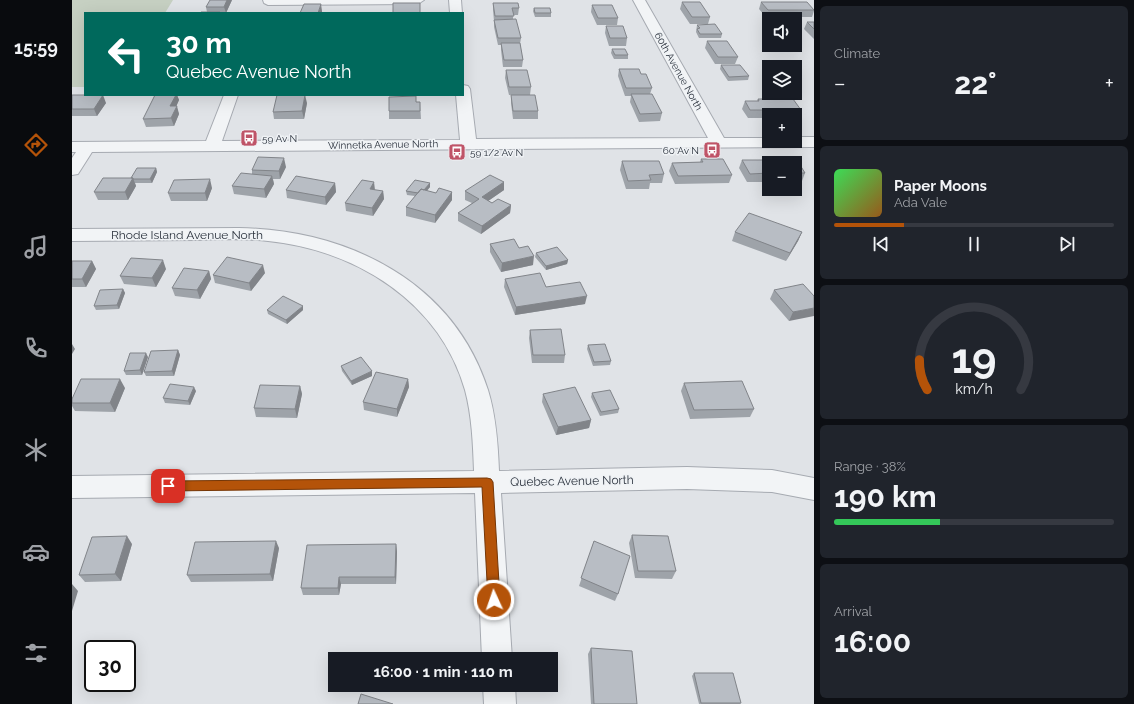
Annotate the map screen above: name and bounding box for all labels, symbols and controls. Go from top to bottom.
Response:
map controls [762,12,802,196]
button: sound [762,12,802,52]
text: 30 m [166,27,232,60]
icon: left [100,28,152,80]
street label: 60th Avenue North [653,30,705,112]
text: 15:59 [14,37,58,58]
text: Climate [834,46,880,61]
button: layers [762,60,802,100]
text: Quebec Avenue North [166,61,351,82]
text: 22° [954,66,996,101]
text: − [834,70,846,96]
text: + [1105,70,1114,96]
button: + [762,108,802,148]
bus stop icon: 59 Av N [239,128,259,148]
icon: directions [22,131,50,159]
place label: 59 Av N [262,133,297,144]
street label: Winnetka Avenue North [328,138,438,151]
bus stop icon: 60 Av N [702,140,722,160]
bus stop icon: 59 1/2 Av N [447,142,467,162]
place label: 60 Av N [663,145,699,156]
place label: 59 1/2 Av N [470,147,523,158]
button: − [762,156,802,196]
text: Paper Moons [894,177,987,195]
text: Ada Vale [894,195,947,210]
street label: Rhode Island Avenue North [111,228,263,242]
icon: music [22,233,50,261]
icon: previous [870,233,892,255]
icon: pause [963,233,985,255]
icon: next [1056,233,1078,255]
icon: phone [22,334,50,362]
text: 19 [951,334,997,383]
text: km/h [955,381,993,397]
icon: climate [22,436,50,464]
text: Range · 38% [834,459,906,474]
pin [151,469,185,503]
street label: Quebec Avenue North [510,473,634,489]
icon: arrive [157,475,179,497]
text: 190 km [834,479,937,514]
icon: car [22,538,50,566]
position arrow [473,579,515,621]
text: Arrival [834,604,872,619]
text: 16:00 [834,624,911,659]
icon: filters [22,639,50,667]
speed limit sign: 30 [84,640,136,692]
text: 16:00 · 1 min · 110 m [373,663,513,681]

